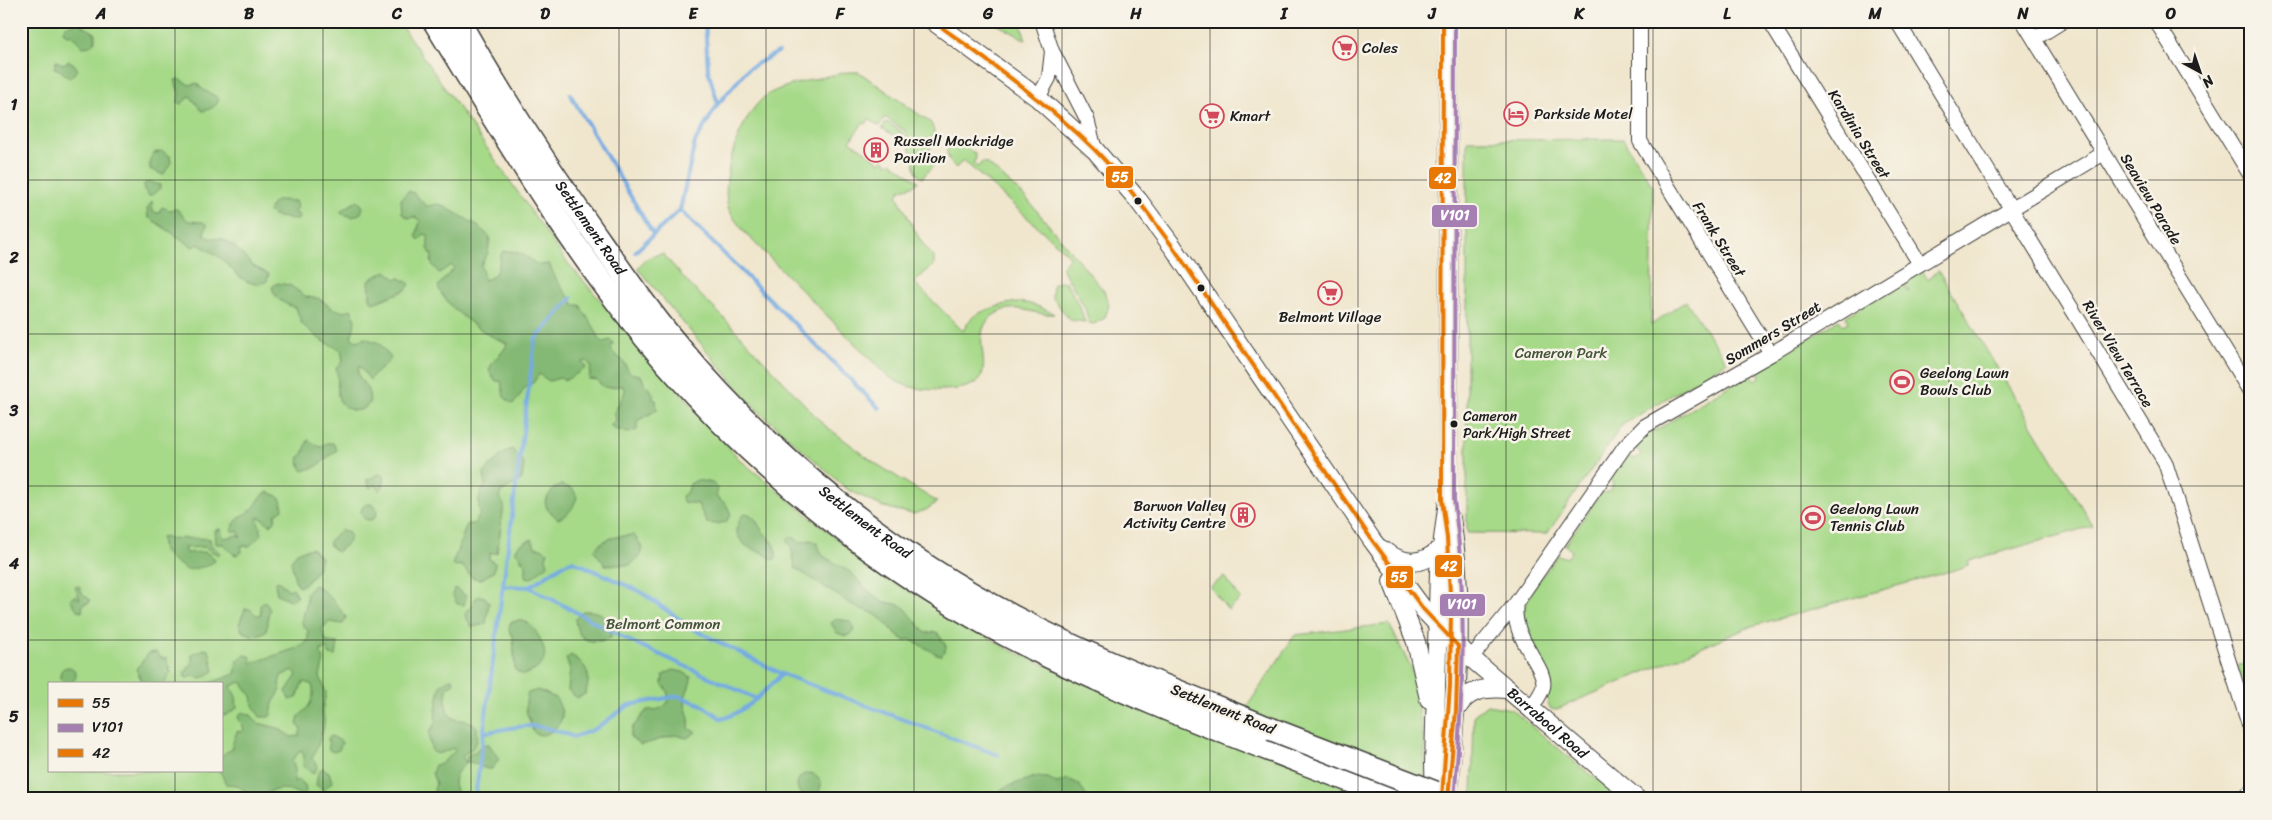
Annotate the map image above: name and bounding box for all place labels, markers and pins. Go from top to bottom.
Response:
supermarket icon: Coles [1332,35,1358,61]
place label: Coles [1362,35,1398,61]
hotel icon: Parkside Motel [1503,101,1529,127]
place label: Parkside Motel [1534,101,1633,127]
supermarket icon: Kmart [1199,103,1225,129]
place label: Kmart [1230,103,1271,129]
place label: Russell Mockridge Pavilion [894,128,1014,171]
building icon: Russell Mockridge Pavilion [863,137,889,163]
unlabelled marker [1133,196,1143,206]
supermarket icon: Belmont Village [1317,280,1343,306]
unlabelled marker [1196,283,1206,293]
place label: Belmont Village [1279,304,1382,330]
place label: Geelong Lawn Bowls Club [1920,360,2009,403]
sports icon: Geelong Lawn Bowls Club [1889,369,1915,395]
place label: Cameron Park/High Street [1463,404,1571,446]
marker: Cameron Park/High Street [1449,419,1459,429]
place label: Barwon Valley Activity Centre [1122,493,1226,536]
place label: Geelong Lawn Tennis Club [1830,496,1919,539]
building icon: Barwon Valley Activity Centre [1230,502,1256,528]
sports icon: Geelong Lawn Tennis Club [1800,505,1826,531]

